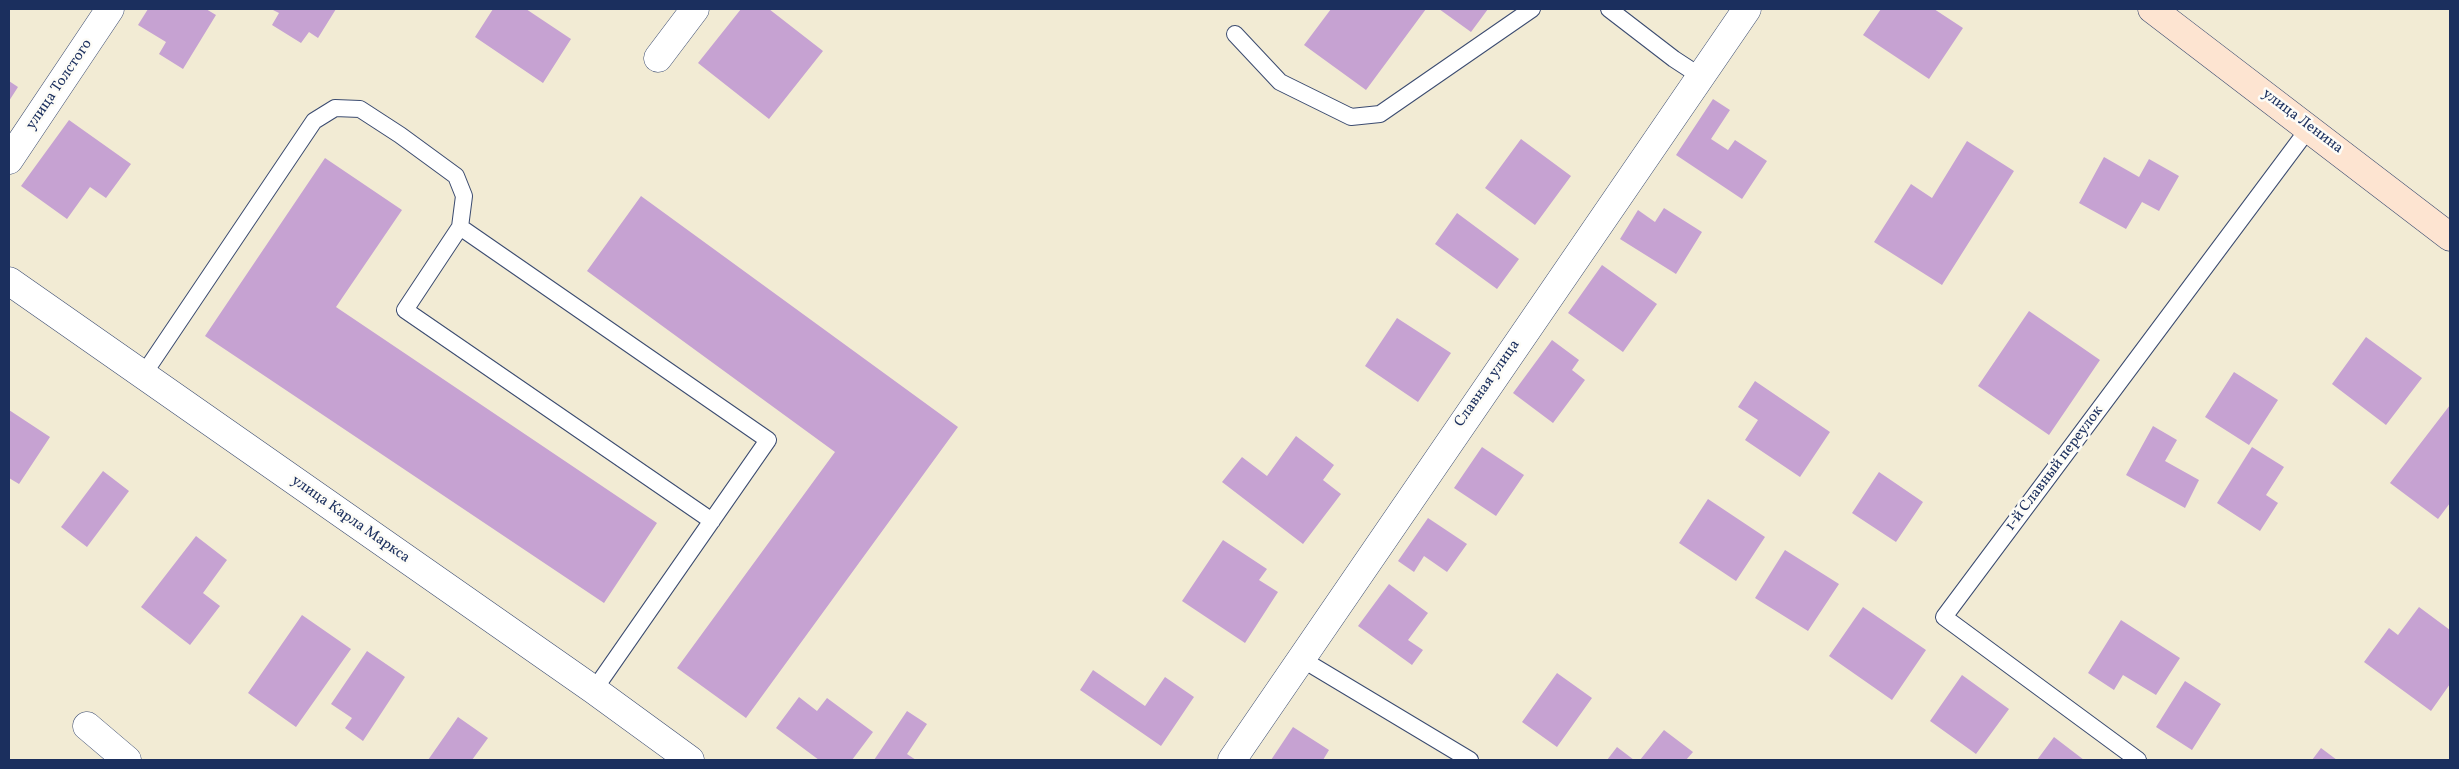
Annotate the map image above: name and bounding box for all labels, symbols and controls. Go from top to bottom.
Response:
street label: улица Толстого [23,36,97,134]
street label: улица Ленина [2258,86,2346,158]
street label: Славная улица [1451,337,1525,431]
street label: 1-й Славный переулок [2002,403,2108,535]
street label: улица Карла Маркса [287,472,413,568]

